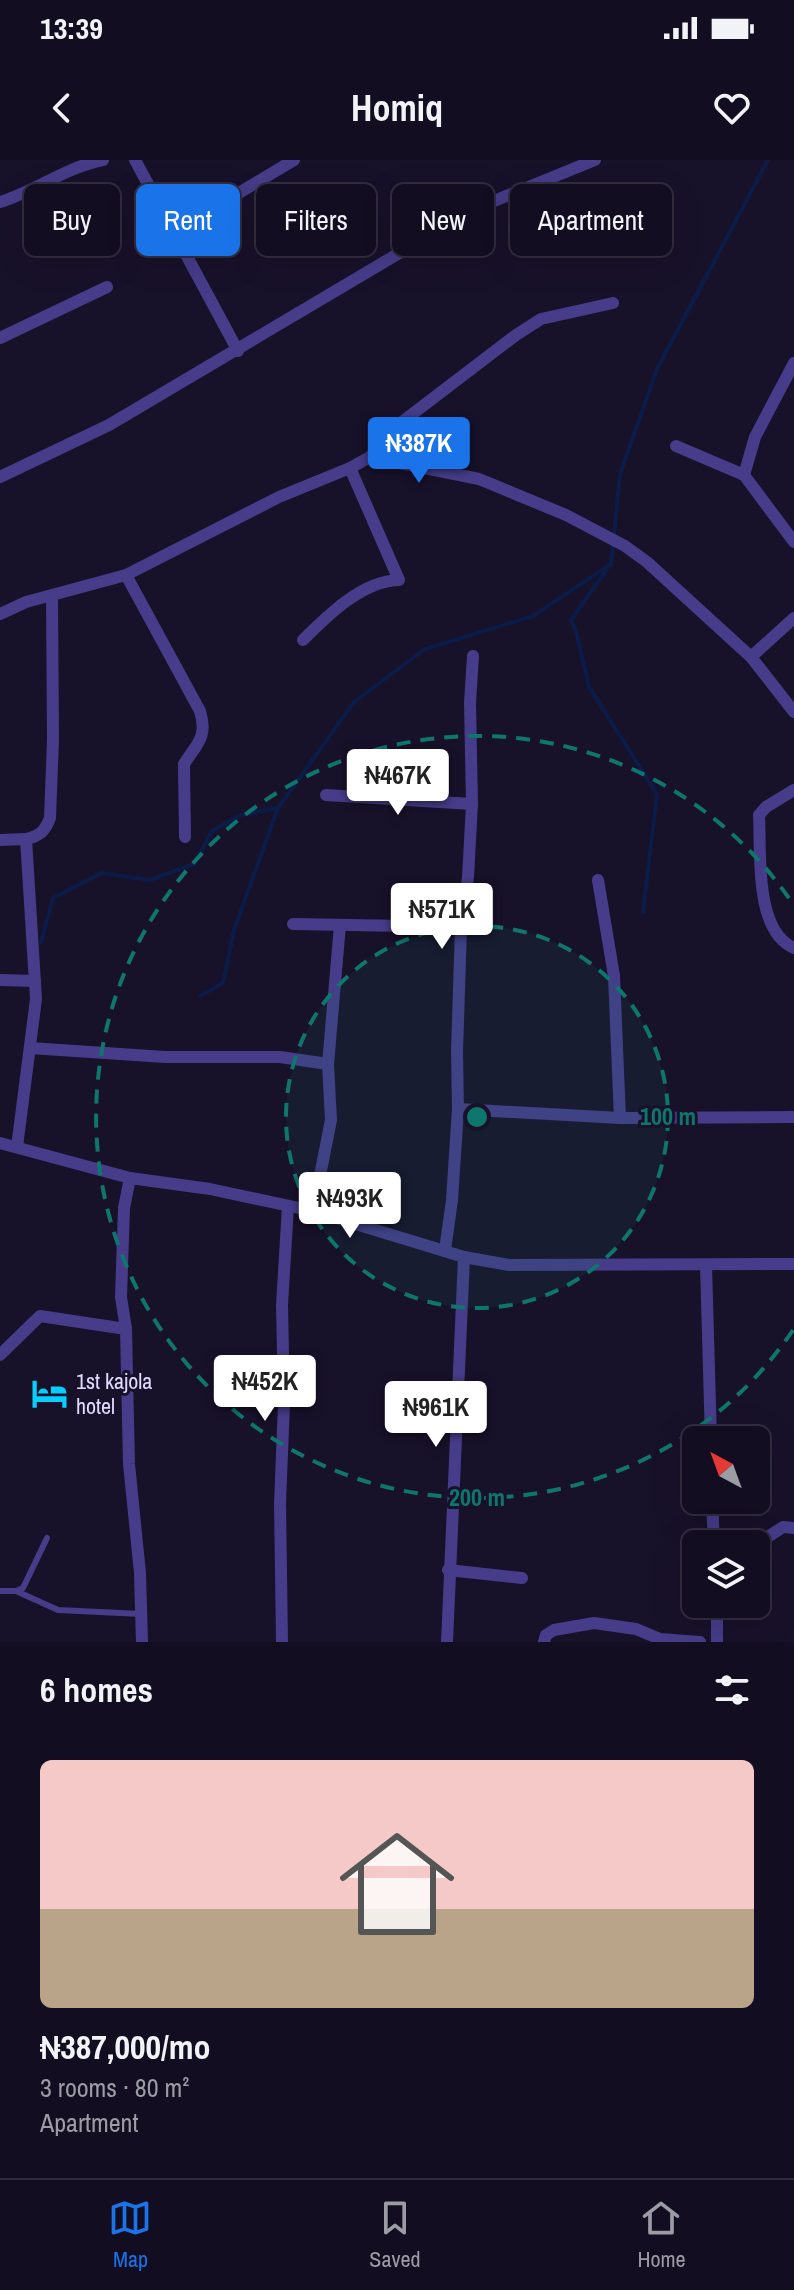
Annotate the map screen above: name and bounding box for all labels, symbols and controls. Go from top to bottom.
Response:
text: 13:39 [40,8,103,48]
text: Homiq [351,84,443,132]
icon: back [40,86,84,130]
icon: heart [710,86,754,130]
chip: Buy [24,184,120,256]
chip: Rent [136,184,240,256]
chip: Filters [256,184,376,256]
chip: New [392,184,494,256]
chip: Apartment [510,184,672,256]
pin: ₦387K [363,417,475,485]
text: ₦387K [386,425,452,460]
pin: ₦467K [342,749,454,817]
text: ₦467K [365,757,431,792]
pin: ₦571K [386,883,498,951]
text: ₦571K [409,891,475,926]
text: 100 m [640,1100,696,1132]
centre of rings [463,1103,491,1131]
pin: ₦493K [294,1172,406,1240]
text: ₦493K [317,1180,383,1215]
pin: ₦452K [209,1355,321,1423]
text: ₦452K [232,1363,298,1398]
place label: 1st kajola hotel [76,1366,152,1421]
hotel icon: 1st kajola hotel [31,1375,69,1413]
pin: ₦961K [380,1381,492,1449]
text: ₦961K [403,1389,469,1424]
north arrow [682,1426,770,1514]
map controls [682,1426,770,1618]
text: 200 m [449,1481,505,1513]
button: layers [682,1530,770,1618]
text: 6 homes [40,1667,153,1713]
icon: filters [710,1668,754,1712]
icon: home [325,1812,469,1956]
text: ₦387,000/mo [40,2024,210,2070]
text: 3 rooms · 80 m² [40,2070,189,2105]
text: Apartment [40,2105,138,2140]
tab: Map [108,2196,152,2274]
tab: Saved [369,2196,421,2274]
tab: Home [637,2196,686,2274]

